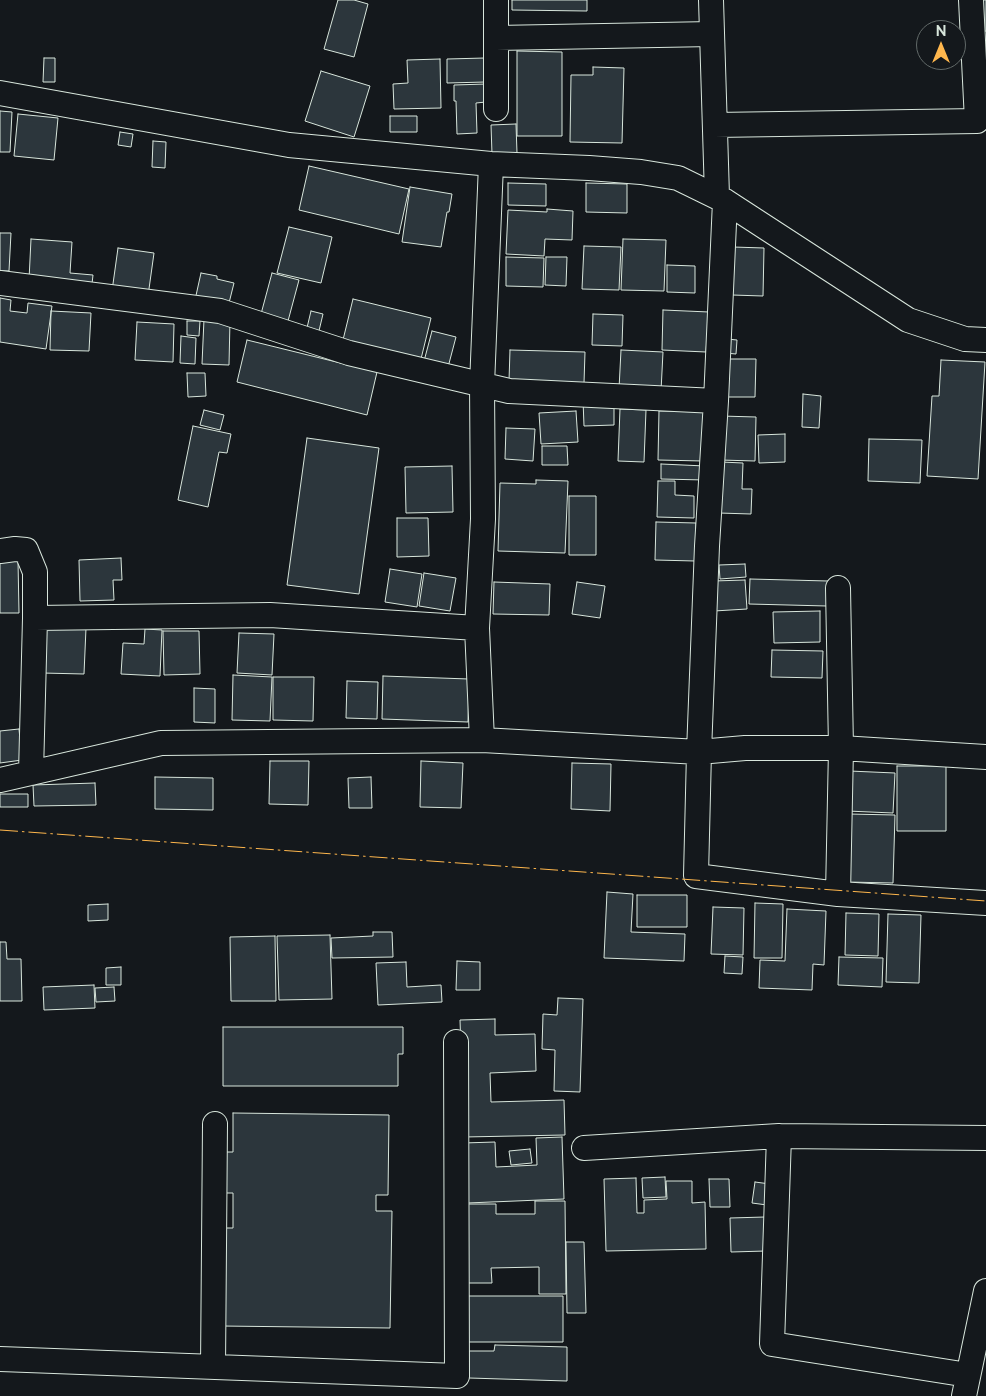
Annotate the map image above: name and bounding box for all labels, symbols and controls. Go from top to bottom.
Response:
north arrow [916,20,966,70]
text: N [936,23,946,39]

